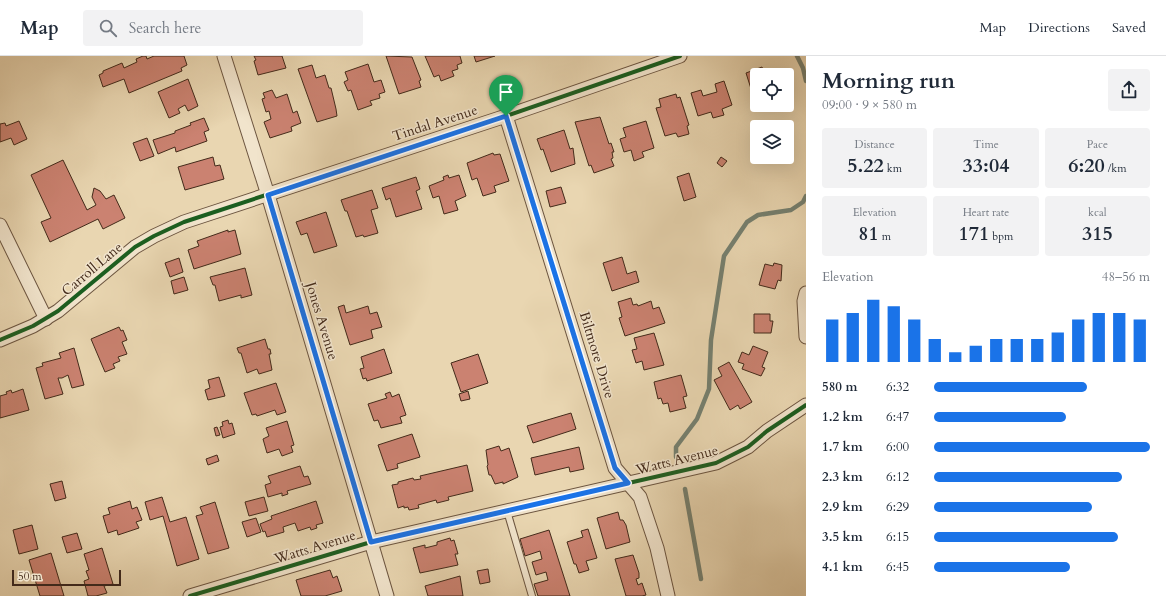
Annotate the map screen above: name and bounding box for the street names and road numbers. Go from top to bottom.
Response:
street label: Tindal Avenue [390,100,480,146]
street label: Carroll Lane [57,238,127,300]
street label: Jones Avenue [301,278,343,362]
street label: Biltmore Drive [575,309,619,401]
street label: Watts Avenue [633,441,720,480]
street label: Watts Avenue [271,526,358,569]

